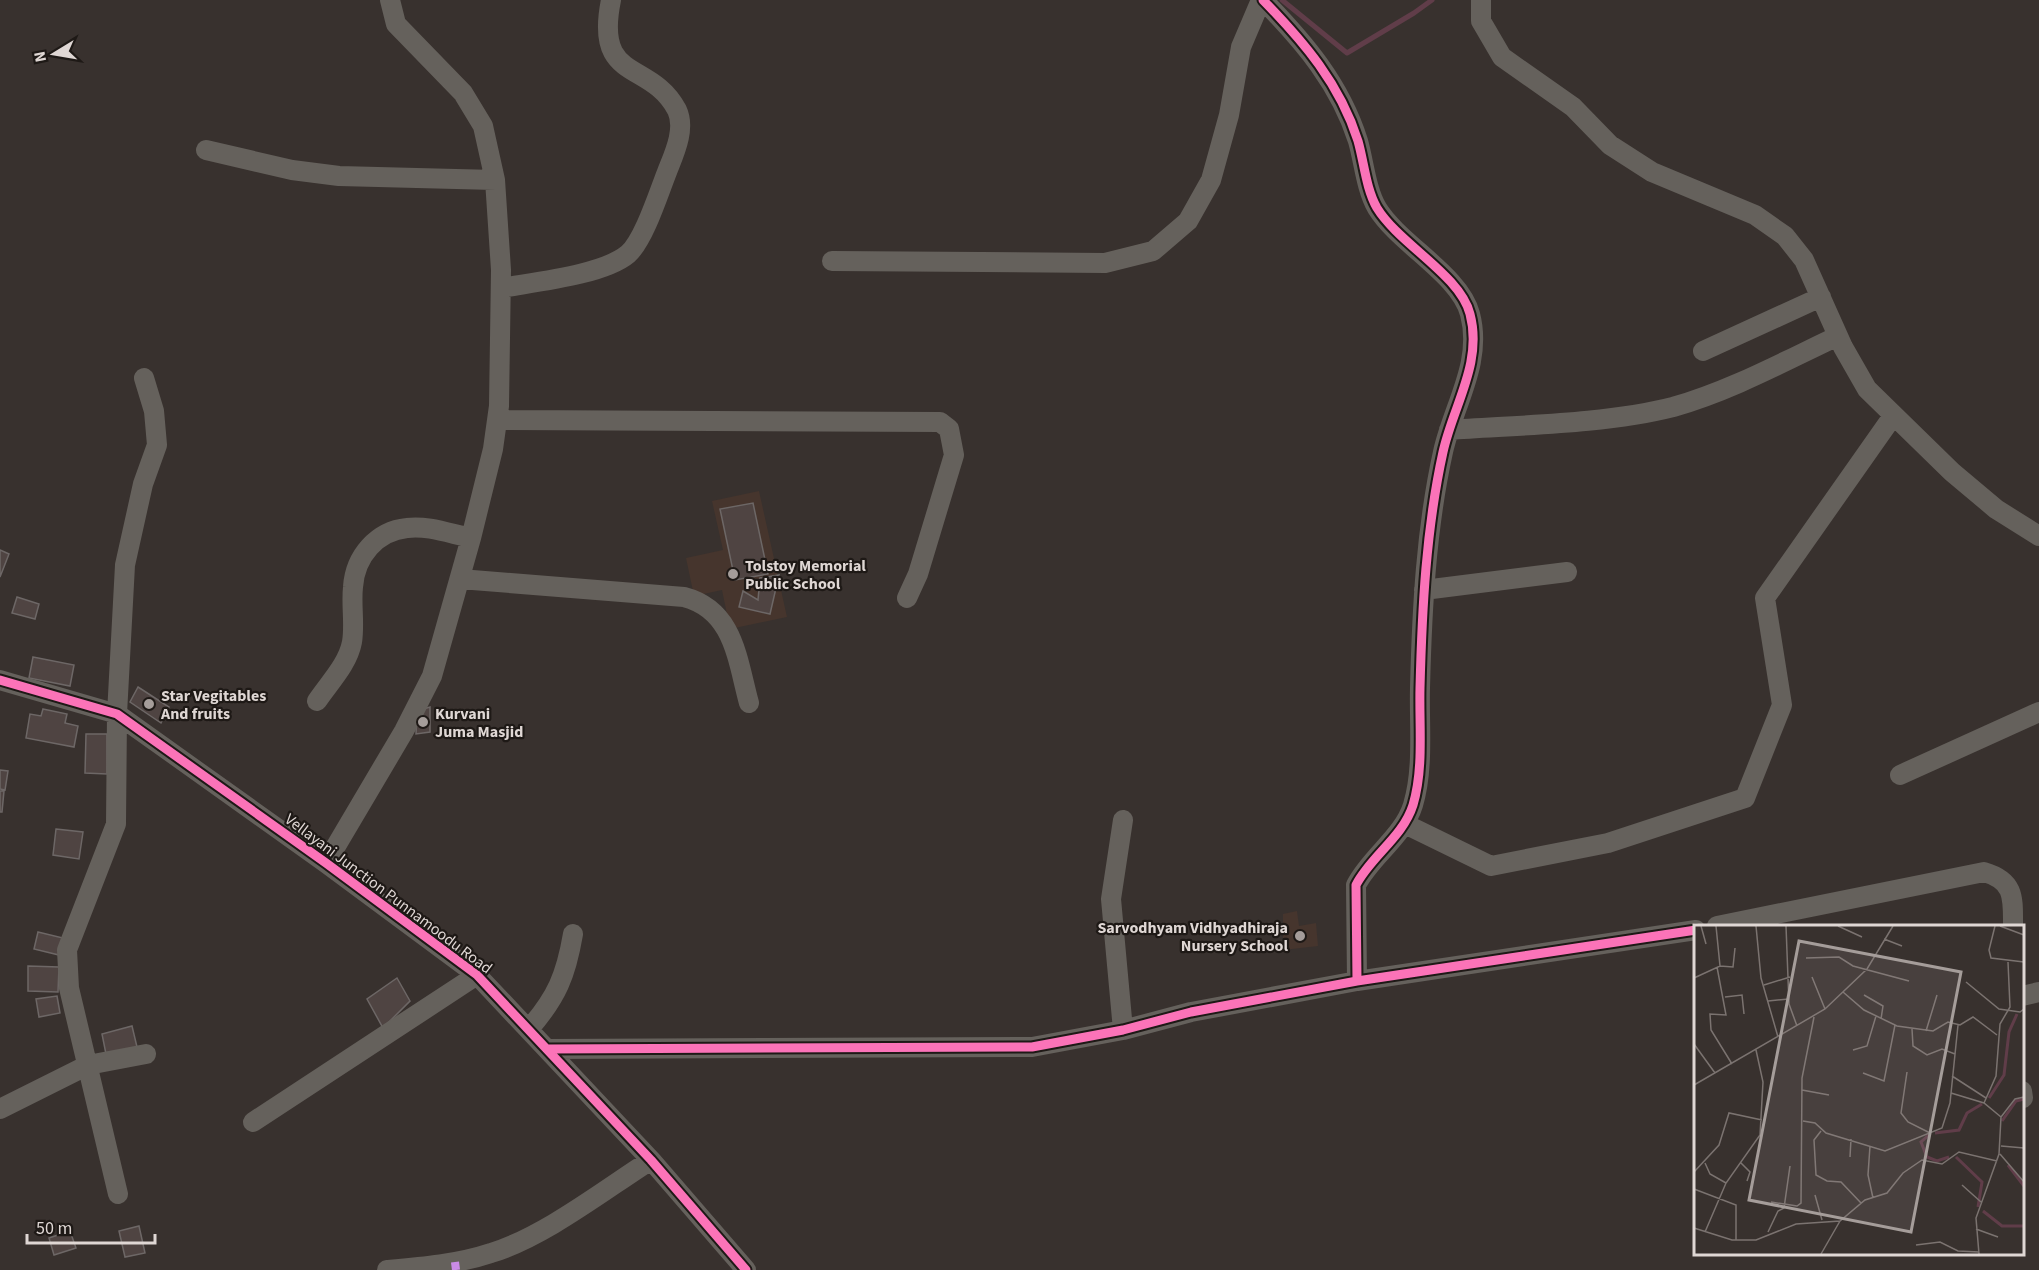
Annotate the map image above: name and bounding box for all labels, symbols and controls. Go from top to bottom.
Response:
north arrow [24,24,84,84]
text: N [28,49,52,64]
place label: Tolstoy Memorial Public School [745,555,866,595]
marker: Tolstoy Memorial Public School [726,567,740,581]
place label: Star Vegitables And fruits [160,685,266,725]
marker: Star Vegitables And fruits [142,697,156,711]
place label: Kurvani Juma Masjid [435,703,523,743]
marker: Kurvani Juma Masjid [416,715,430,729]
street label: Vellayani Junction Punnamoodu Road [280,808,497,979]
place label: Sarvodhyam Vidhyadhiraja Nursery School [1097,917,1288,957]
inset map [1694,925,2024,1255]
marker: Sarvodhyam Vidhyadhiraja Nursery School [1293,929,1307,943]
scale bar [27,1207,154,1245]
text: 50 m [36,1216,72,1241]

